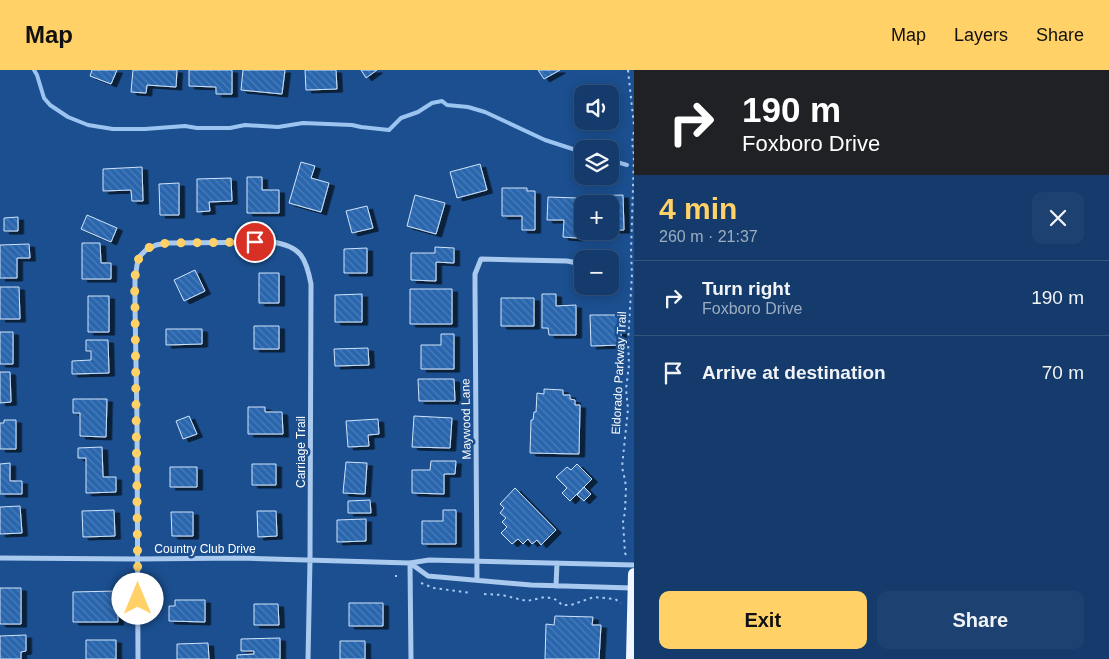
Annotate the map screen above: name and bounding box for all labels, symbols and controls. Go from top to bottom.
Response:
text: Map [25,21,73,48]
text: Map [891,25,926,45]
text: Layers [954,25,1008,45]
text: Share [1036,25,1084,45]
map controls [574,85,619,295]
button: sound [574,85,619,130]
icon: right [659,90,724,155]
text: 190 m [742,90,841,129]
text: Foxboro Drive [742,131,880,156]
button: layers [574,140,619,185]
text: 4 min [659,192,737,225]
button: close [1032,192,1084,244]
button: + [574,195,619,240]
pin [234,221,276,263]
icon: arrive [241,228,269,256]
text: 260 m · 21:37 [659,228,758,245]
button: − [574,250,619,295]
text: Turn right [702,278,790,299]
icon: right [659,284,687,312]
text: 190 m [1031,287,1084,308]
text: Foxboro Drive [702,300,802,317]
street label: Eldorado Parkway Trail [609,311,629,435]
icon: arrive [659,359,687,387]
text: Arrive at destination [702,362,886,383]
text: 70 m [1042,362,1084,383]
street label: Maywood Lane [458,378,474,460]
street label: Carriage Trail [294,416,308,488]
street label: Country Club Drive [154,542,256,556]
position arrow [111,572,163,624]
button: Exit [659,591,867,649]
button: Share [877,591,1084,649]

